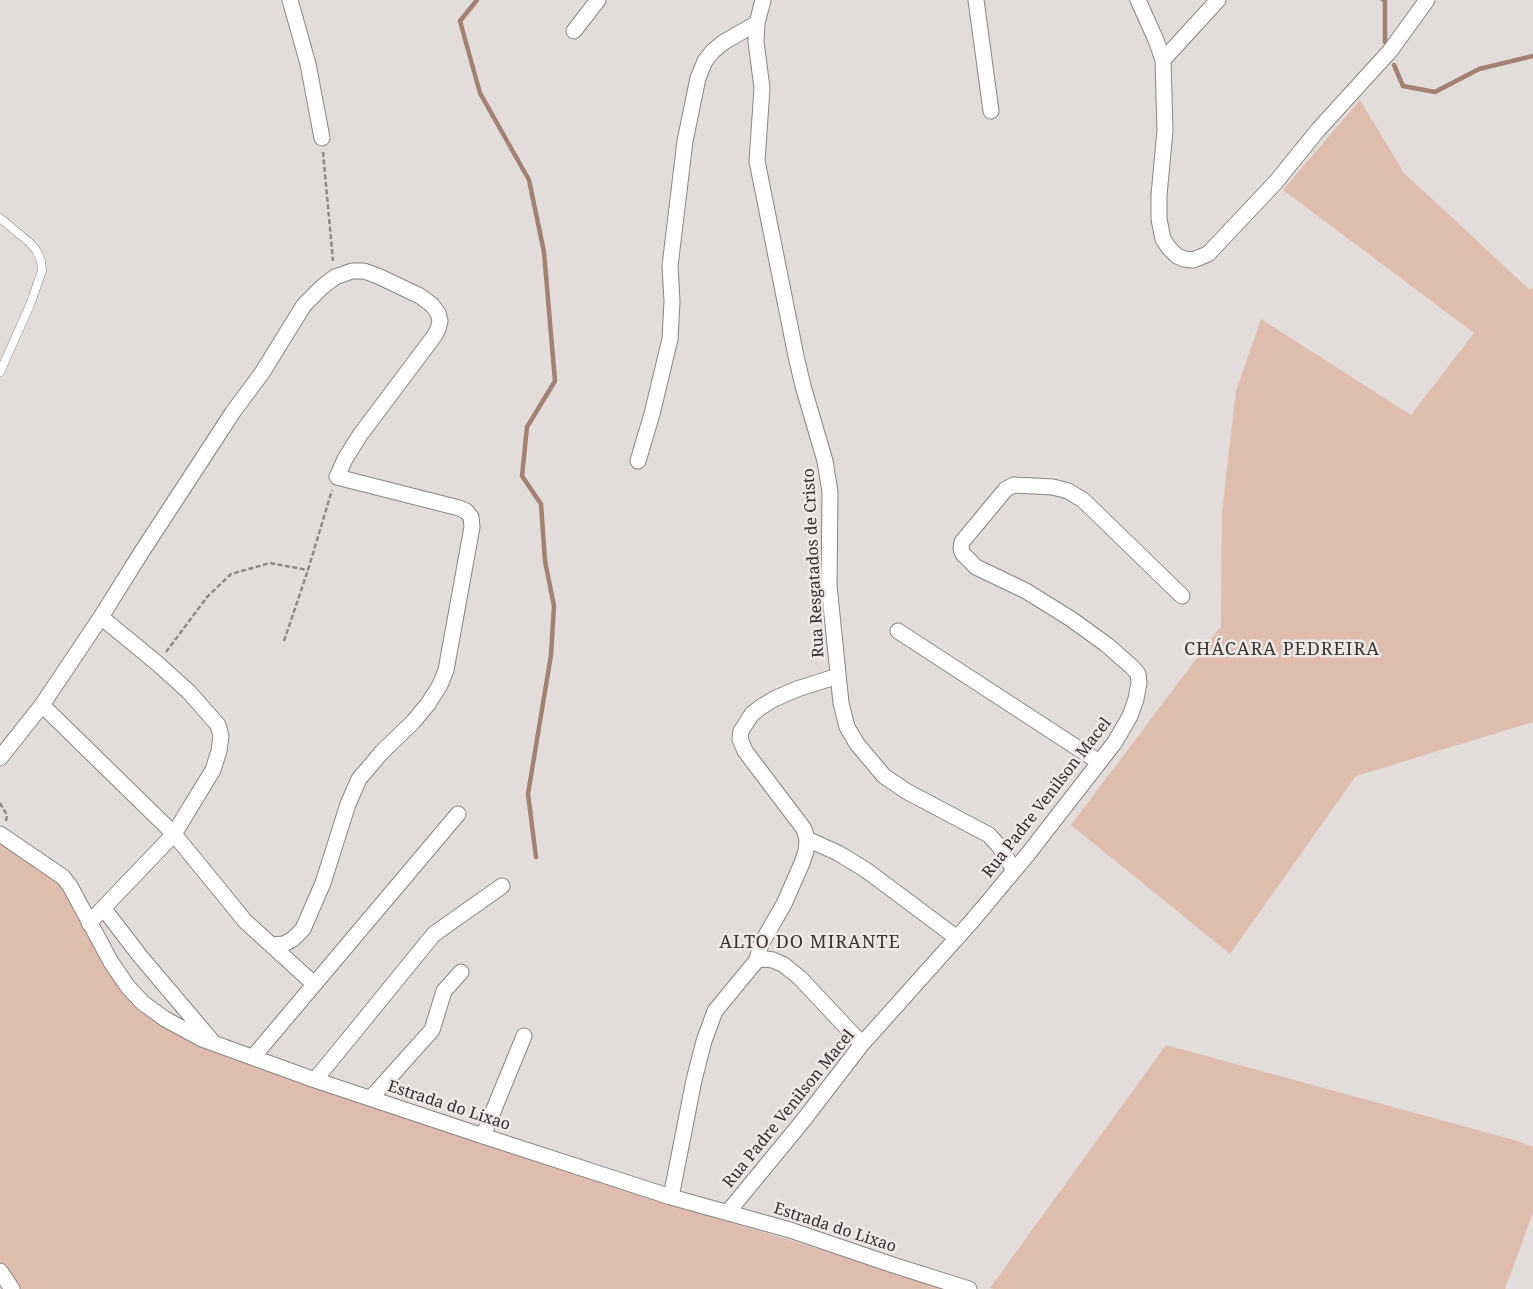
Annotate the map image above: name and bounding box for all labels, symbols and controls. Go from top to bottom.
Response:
street label: Rua Resgatados de Cristo [799,468,829,658]
district label: CHÁCARA PEDREIRA [1182,639,1382,661]
street label: Rua Padre Venilson Macel [979,714,1115,882]
district label: ALTO DO MIRANTE [717,932,903,954]
street label: Rua Padre Venilson Macel [719,1026,859,1192]
street label: Estrada do Lixao [385,1077,513,1135]
street label: Estrada do Lixao [771,1199,899,1257]

